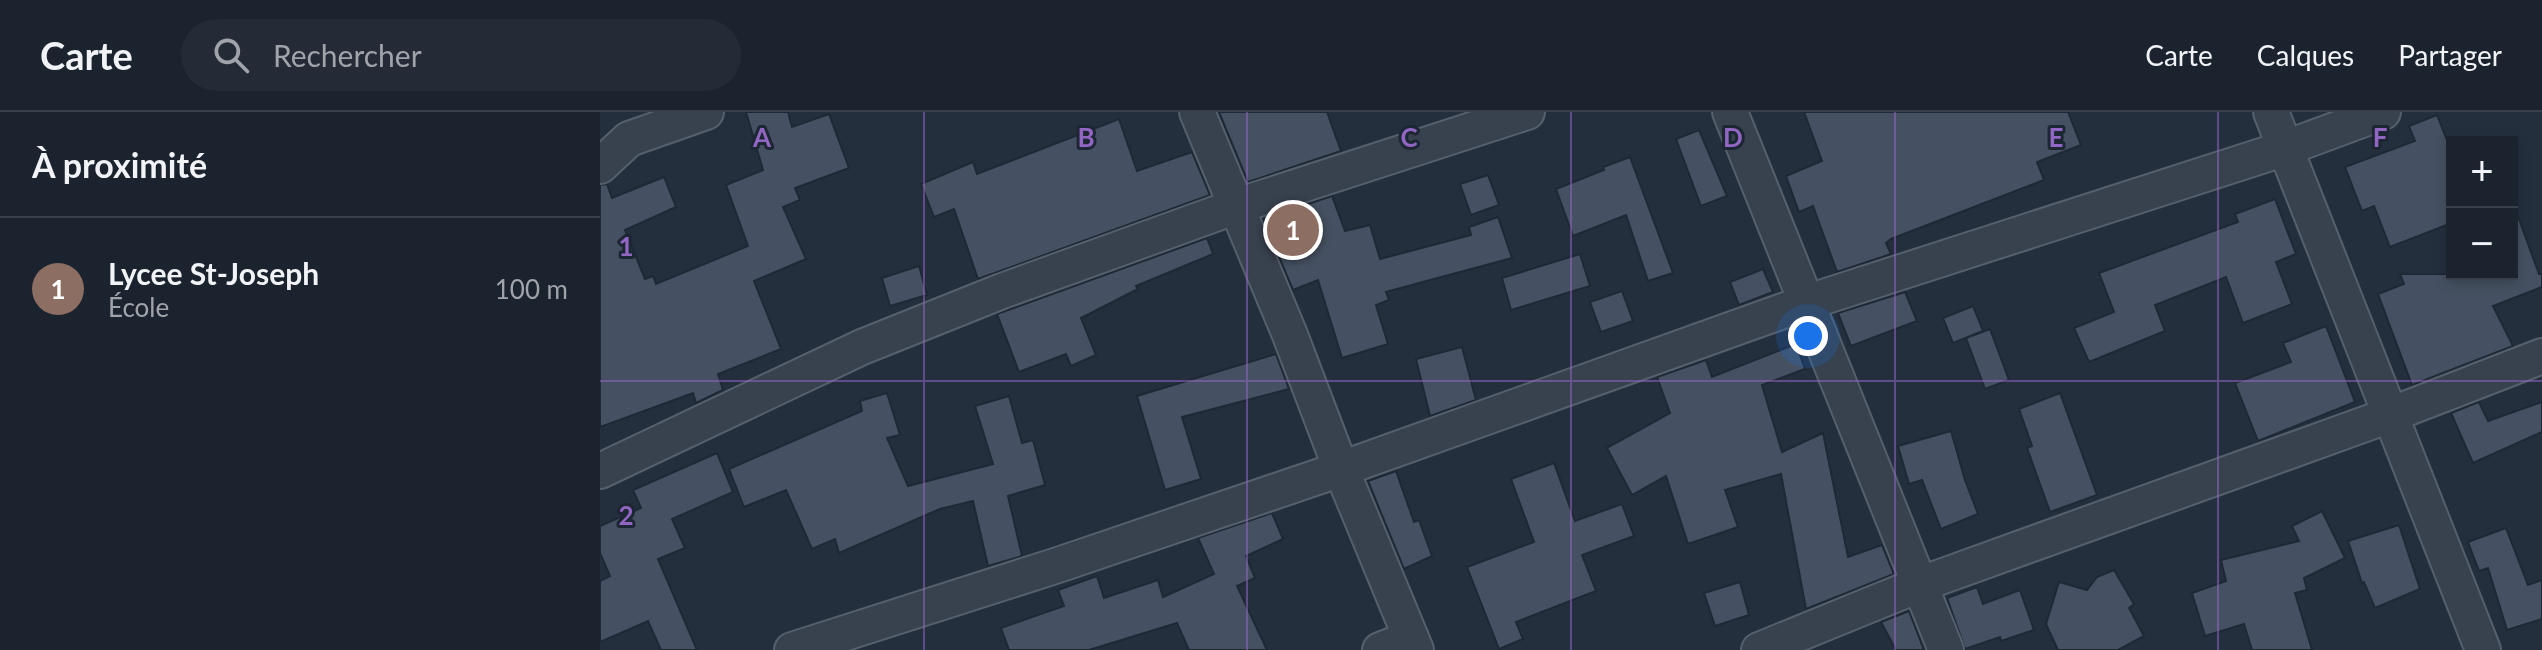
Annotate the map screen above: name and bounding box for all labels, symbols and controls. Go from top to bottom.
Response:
search box [181,19,741,91]
text: Carte [40,32,133,78]
icon: search [209,33,253,77]
text: Rechercher [273,37,422,73]
text: Carte [2145,38,2213,72]
text: Calques [2257,38,2354,72]
text: Partager [2398,38,2502,72]
text: A [752,121,772,153]
text: B [1077,121,1095,153]
text: C [1400,121,1418,153]
text: D [1723,121,1743,153]
text: E [2049,121,2063,153]
text: F [2373,121,2387,153]
map controls [2446,136,2518,280]
button: + [2446,136,2518,208]
text: À proximité [32,144,207,185]
pin: 1 [1267,200,1319,260]
button: − [2446,208,2518,280]
text: 1 [618,230,634,262]
text: Lycee St-Joseph [108,255,319,291]
text: 1 [50,273,66,305]
text: 100 m [495,273,568,305]
text: École [108,291,169,323]
your location [1788,316,1828,356]
text: 2 [618,499,634,531]

